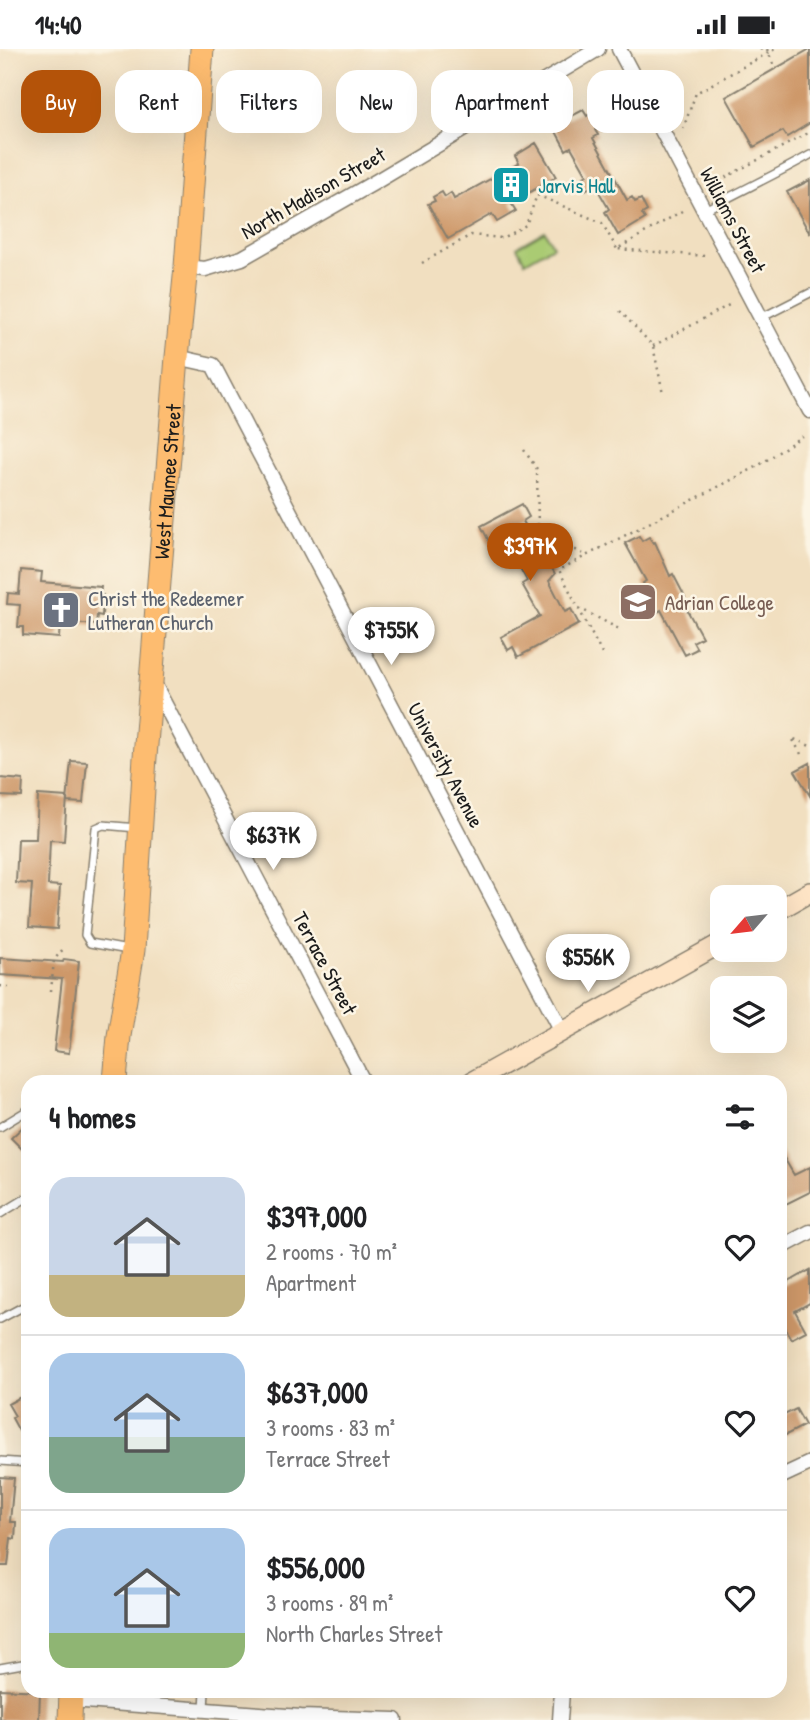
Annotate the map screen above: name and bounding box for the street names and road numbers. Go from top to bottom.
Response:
street label: North Madison Street [236,140,391,246]
street label: Williams Street [693,162,773,279]
street label: West Maumee Street [146,402,188,560]
street label: University Avenue [401,697,491,833]
street label: Terrace Street [286,906,365,1020]

